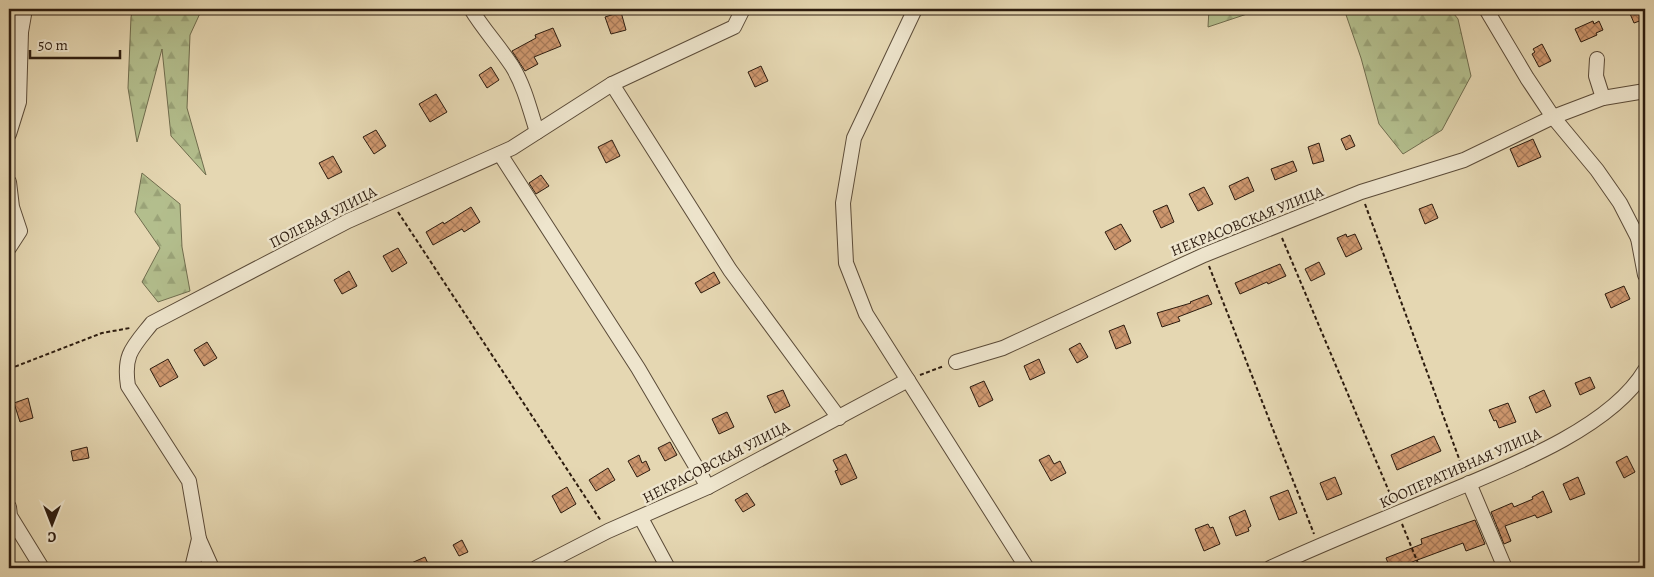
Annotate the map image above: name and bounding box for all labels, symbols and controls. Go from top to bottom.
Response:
scale bar [30,28,120,60]
text: 50 m [38,35,68,55]
street label: ПОЛЕВАЯ УЛИЦА [266,181,380,253]
street label: НЕКРАСОВСКАЯ УЛИЦА [1168,181,1327,261]
street label: НЕКРАСОВСКАЯ УЛИЦА [639,416,793,508]
street label: КООПЕРАТИВНАЯ УЛИЦА [1376,423,1544,513]
north arrow [28,500,78,550]
text: С [47,527,56,546]

